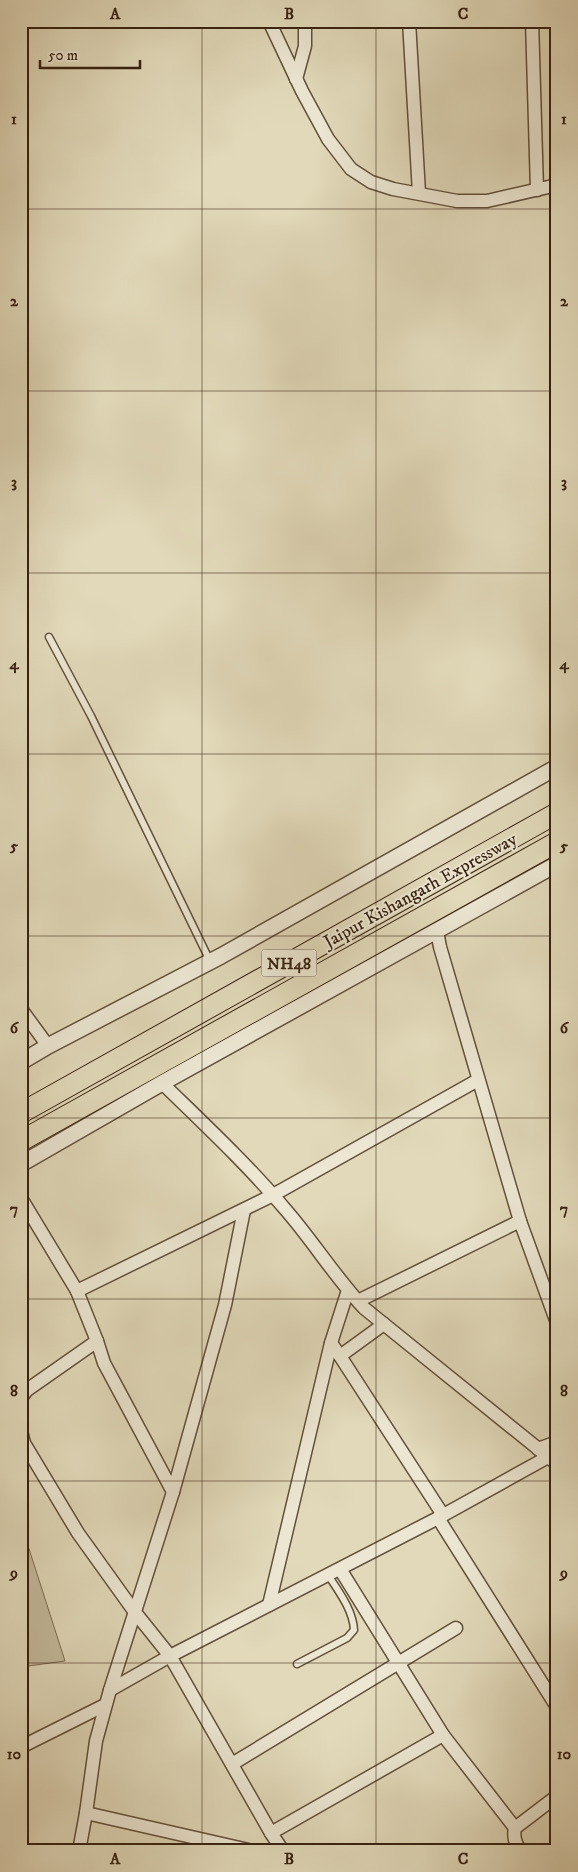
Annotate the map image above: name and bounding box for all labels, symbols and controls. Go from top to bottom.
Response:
text: A [109,4,121,24]
text: B [284,4,294,24]
text: C [458,4,468,24]
scale bar [40,38,140,70]
text: 50 m [48,46,78,65]
text: 1 [11,109,17,129]
text: 1 [561,109,567,129]
text: 2 [10,291,19,311]
text: 2 [560,291,569,311]
text: 3 [11,472,17,492]
text: 3 [561,472,567,492]
text: 4 [8,654,19,674]
text: 4 [558,654,569,674]
street label: Jaipur Kishangarh Expressway [318,828,521,954]
text: 5 [9,836,18,856]
text: 5 [559,836,568,856]
road number: NH48 [262,950,316,976]
text: 6 [10,1018,20,1038]
text: 6 [560,1018,570,1038]
text: 7 [10,1199,18,1219]
text: 7 [560,1199,568,1219]
text: 8 [10,1381,18,1401]
text: 8 [560,1381,568,1401]
text: 9 [9,1563,18,1583]
text: 9 [559,1563,568,1583]
text: 10 [7,1744,22,1764]
text: 10 [557,1744,572,1764]
text: A [109,1849,121,1869]
text: B [284,1849,294,1869]
text: C [458,1849,468,1869]

